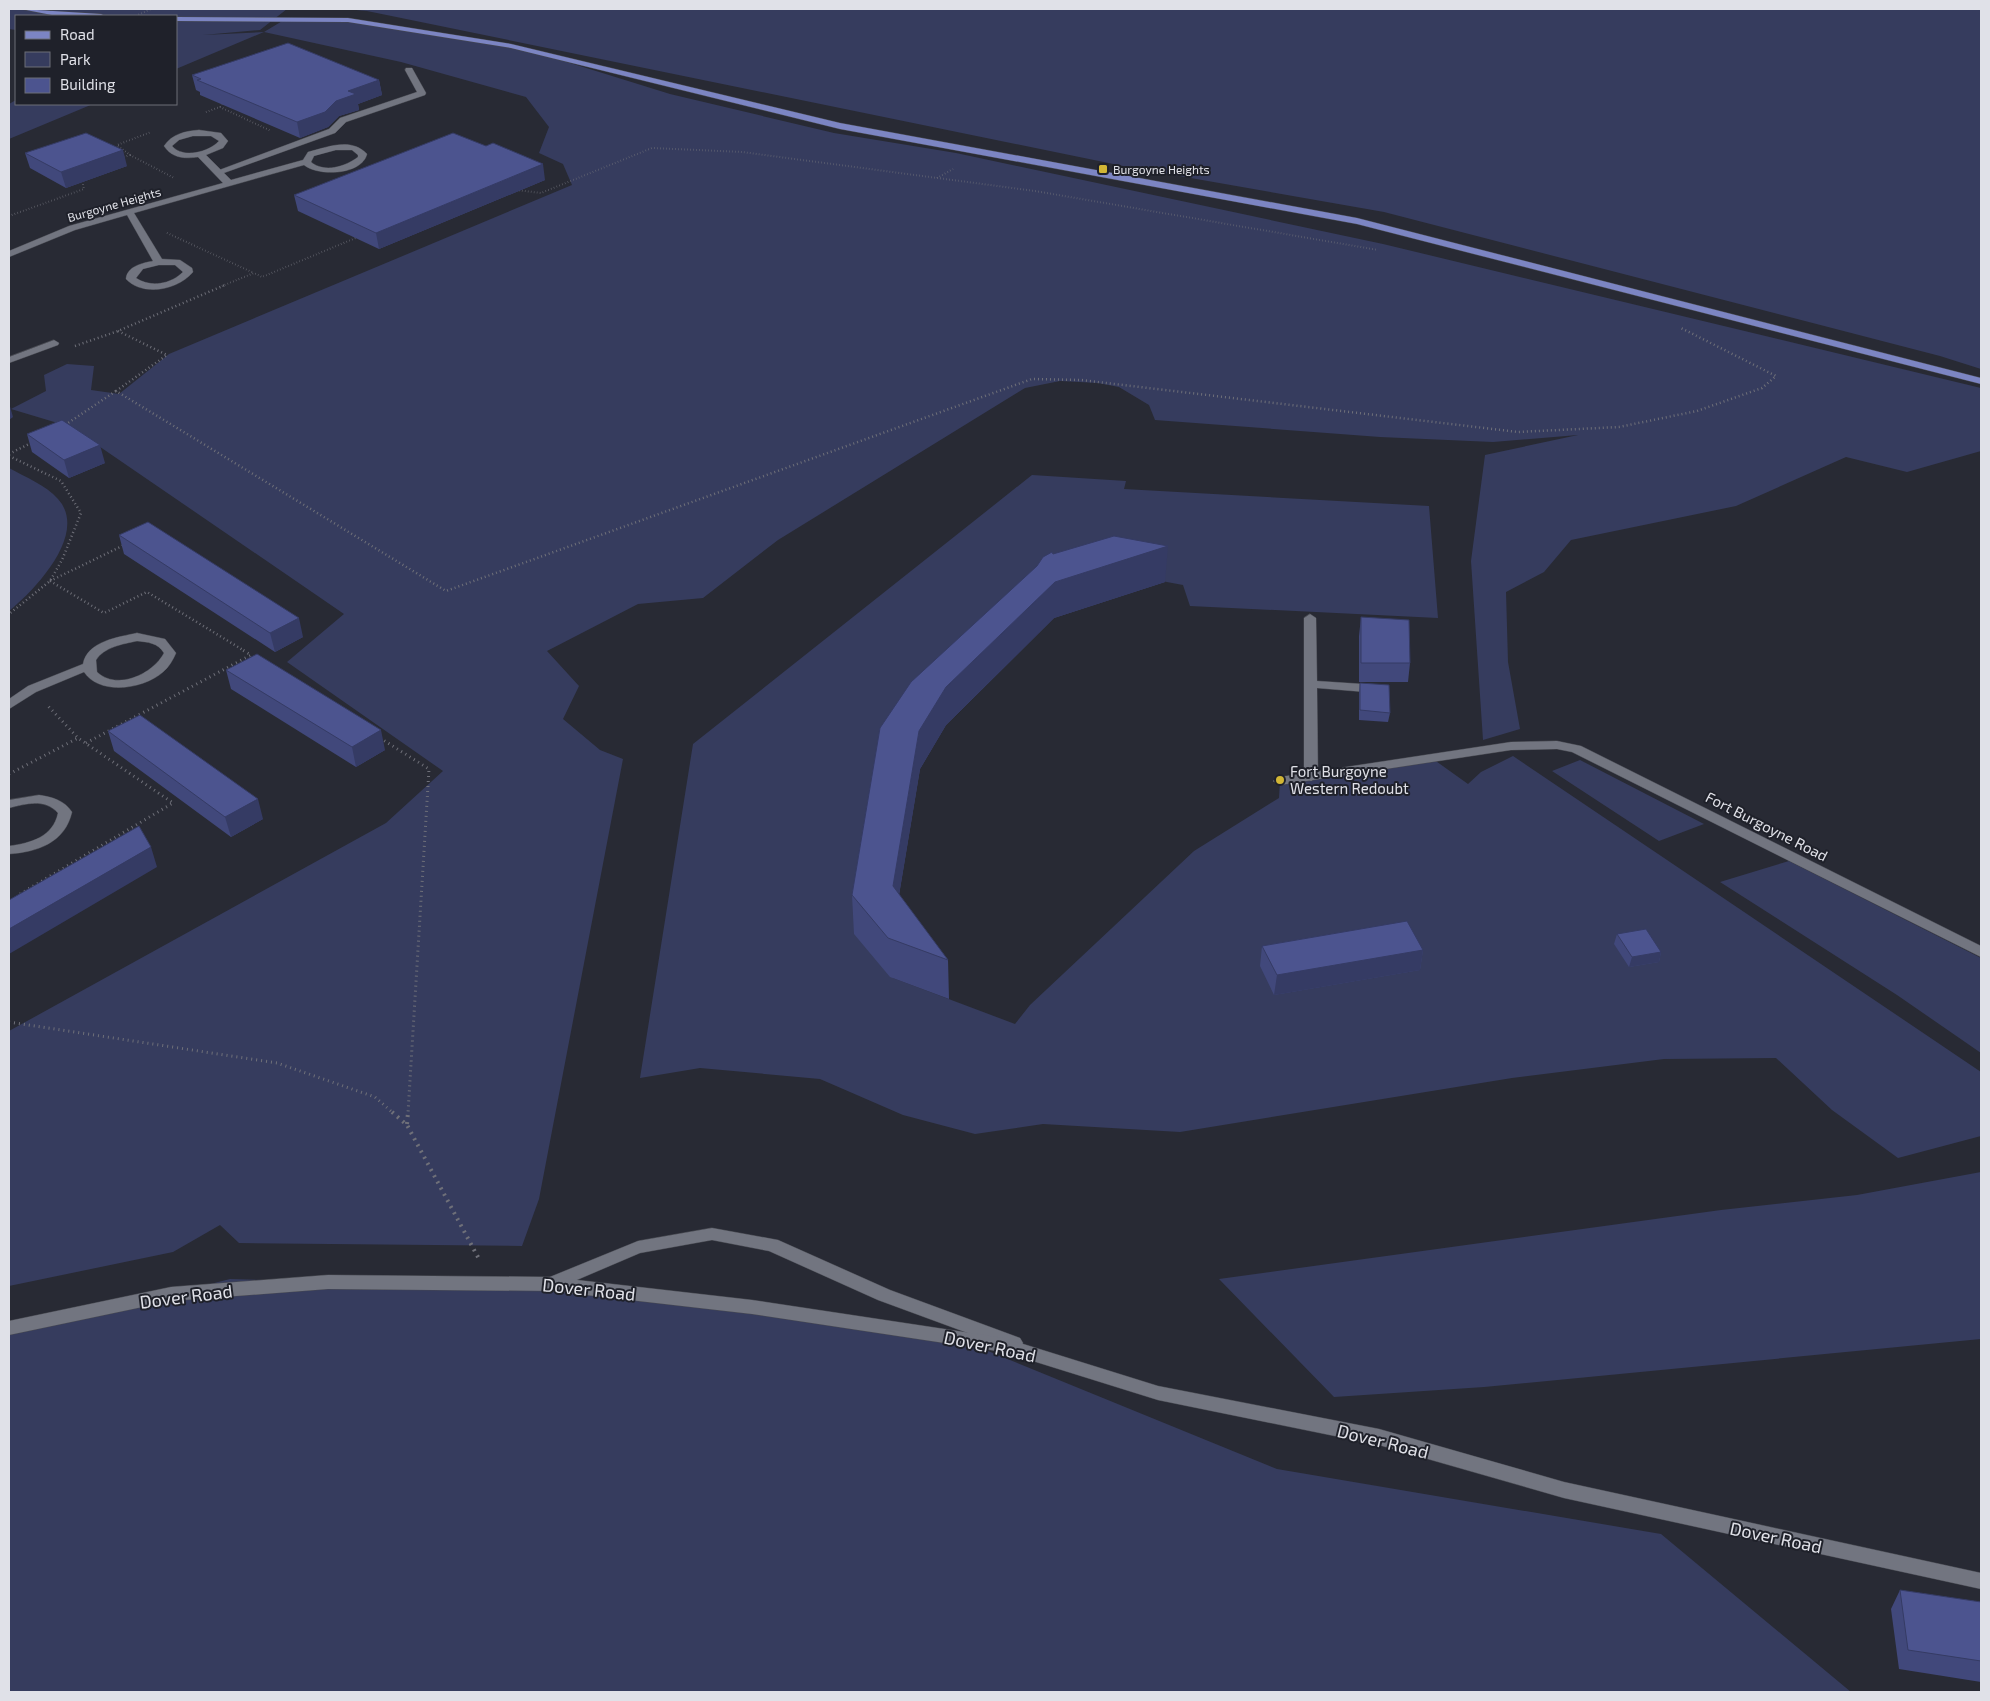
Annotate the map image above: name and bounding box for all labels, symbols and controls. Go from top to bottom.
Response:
legend [15,15,178,105]
text: Road [60,25,95,43]
text: Park [60,50,91,68]
text: Building [60,75,116,93]
place label: Burgoyne Heights [1113,162,1210,176]
marker: Burgoyne Heights [1097,163,1109,175]
street label: Burgoyne Heights [66,184,162,224]
place label: Fort Burgoyne Western Redoubt [1290,762,1409,797]
marker: Fort Burgoyne Western Redoubt [1274,774,1286,786]
street label: Fort Burgoyne Road [1703,787,1831,865]
street label: Dover Road [541,1273,637,1305]
street label: Dover Road [138,1279,234,1313]
street label: Dover Road [942,1326,1038,1366]
street label: Dover Road [1335,1419,1431,1463]
street label: Dover Road [1728,1517,1824,1557]

